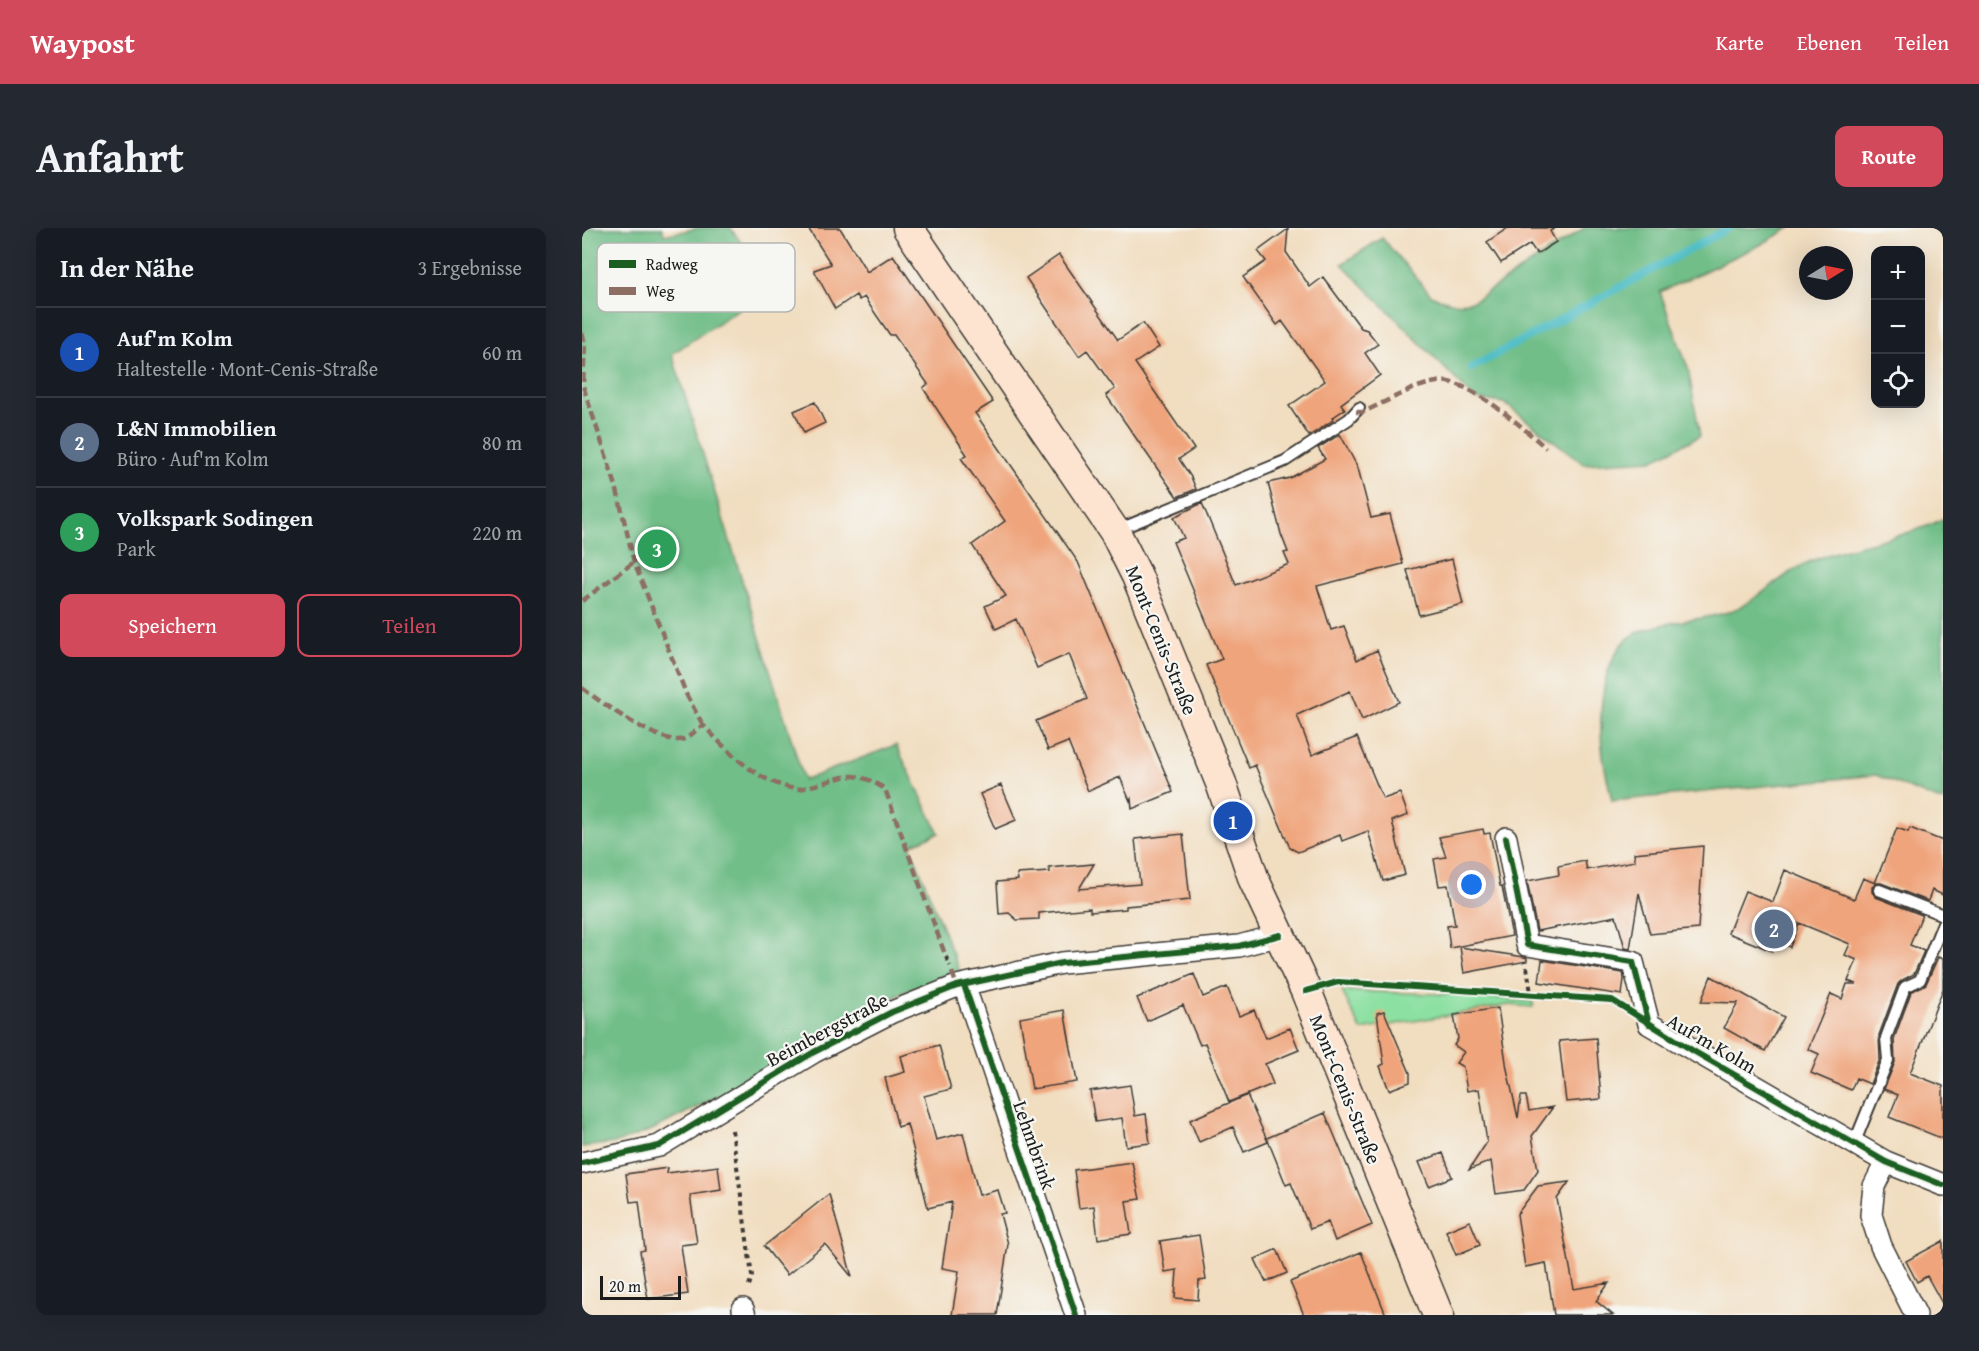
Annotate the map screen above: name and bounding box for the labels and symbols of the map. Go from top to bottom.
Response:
legend [597,243,795,312]
north arrow [1799,246,1853,300]
text: Radweg [646,252,698,276]
text: Weg [646,279,674,303]
pin: 3 [638,526,676,572]
street label: Mont-Cenis-Straße [1119,561,1205,719]
pin: 1 [1214,798,1252,844]
your location [1457,870,1486,899]
pin: 2 [1754,906,1794,952]
street label: Beimbergstraße [761,985,893,1073]
street label: Auf'm Kolm [1662,1006,1763,1081]
street label: Mont-Cenis-Straße [1303,1010,1389,1168]
street label: Lehmbrink [1006,1097,1064,1194]
scale bar [600,1273,681,1300]

